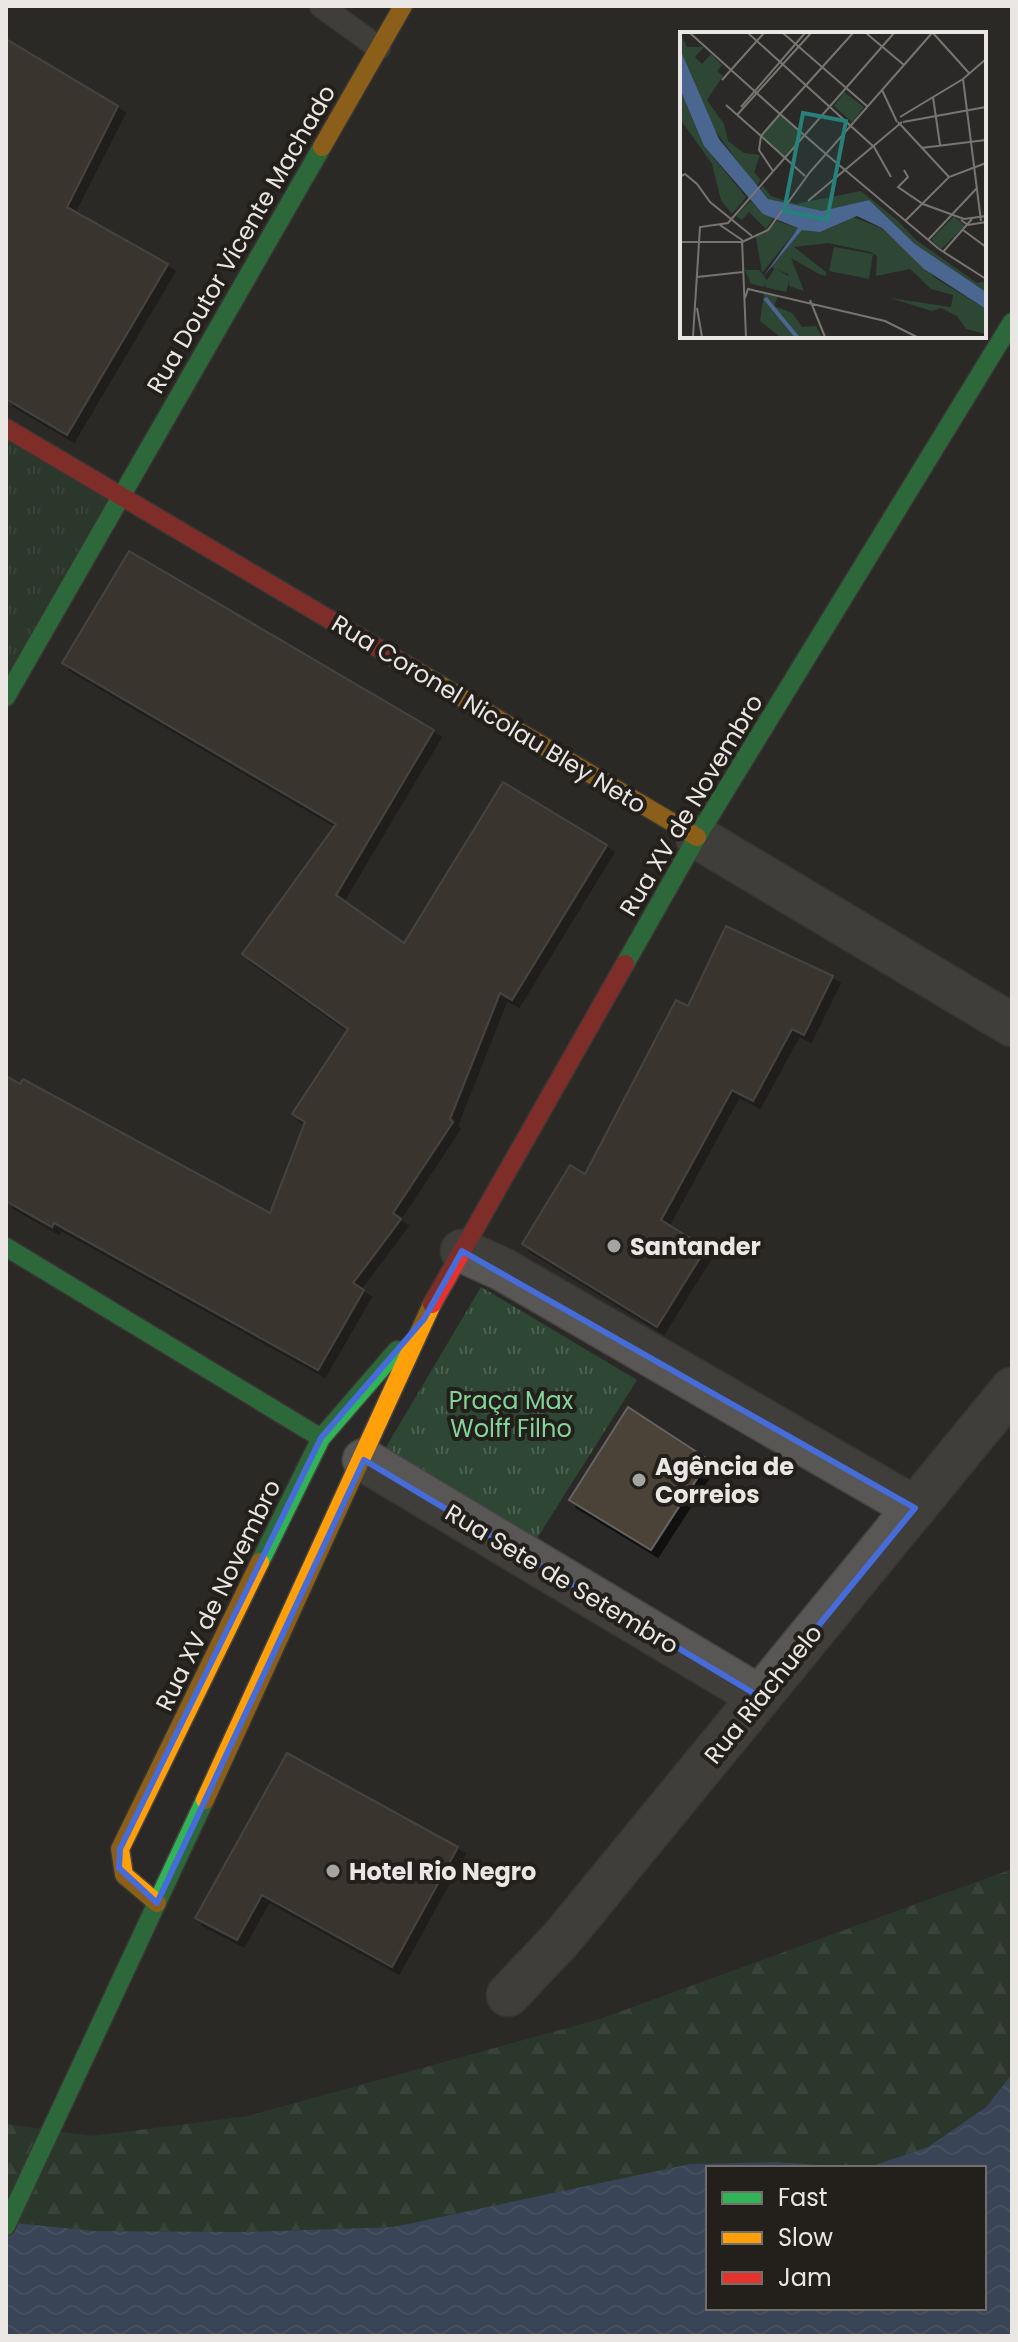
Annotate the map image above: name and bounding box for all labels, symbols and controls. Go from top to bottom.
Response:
inset map [680,32,986,338]
street label: Rua Doutor Vicente Machado [139,79,343,399]
street label: Rua Coronel Nicolau Bley Neto [326,607,652,821]
street label: Rua XV de Novembro [612,688,770,922]
place label: Santander [630,1230,761,1263]
marker: Santander [605,1237,623,1255]
park label: Praça Max Wolff Filho [449,1384,574,1445]
place label: Agência de Correios [655,1450,794,1511]
marker: Agência de Correios [630,1471,648,1489]
street label: Rua XV de Novembro [148,1474,288,1716]
street label: Rua Sete de Setembro [439,1496,685,1662]
street label: Rua Riachuelo [696,1617,830,1771]
place label: Hotel Rio Negro [349,1855,536,1888]
marker: Hotel Rio Negro [324,1862,342,1880]
legend [706,2166,986,2310]
text: Fast [778,2181,828,2214]
text: Slow [778,2221,833,2254]
text: Jam [778,2261,832,2294]

